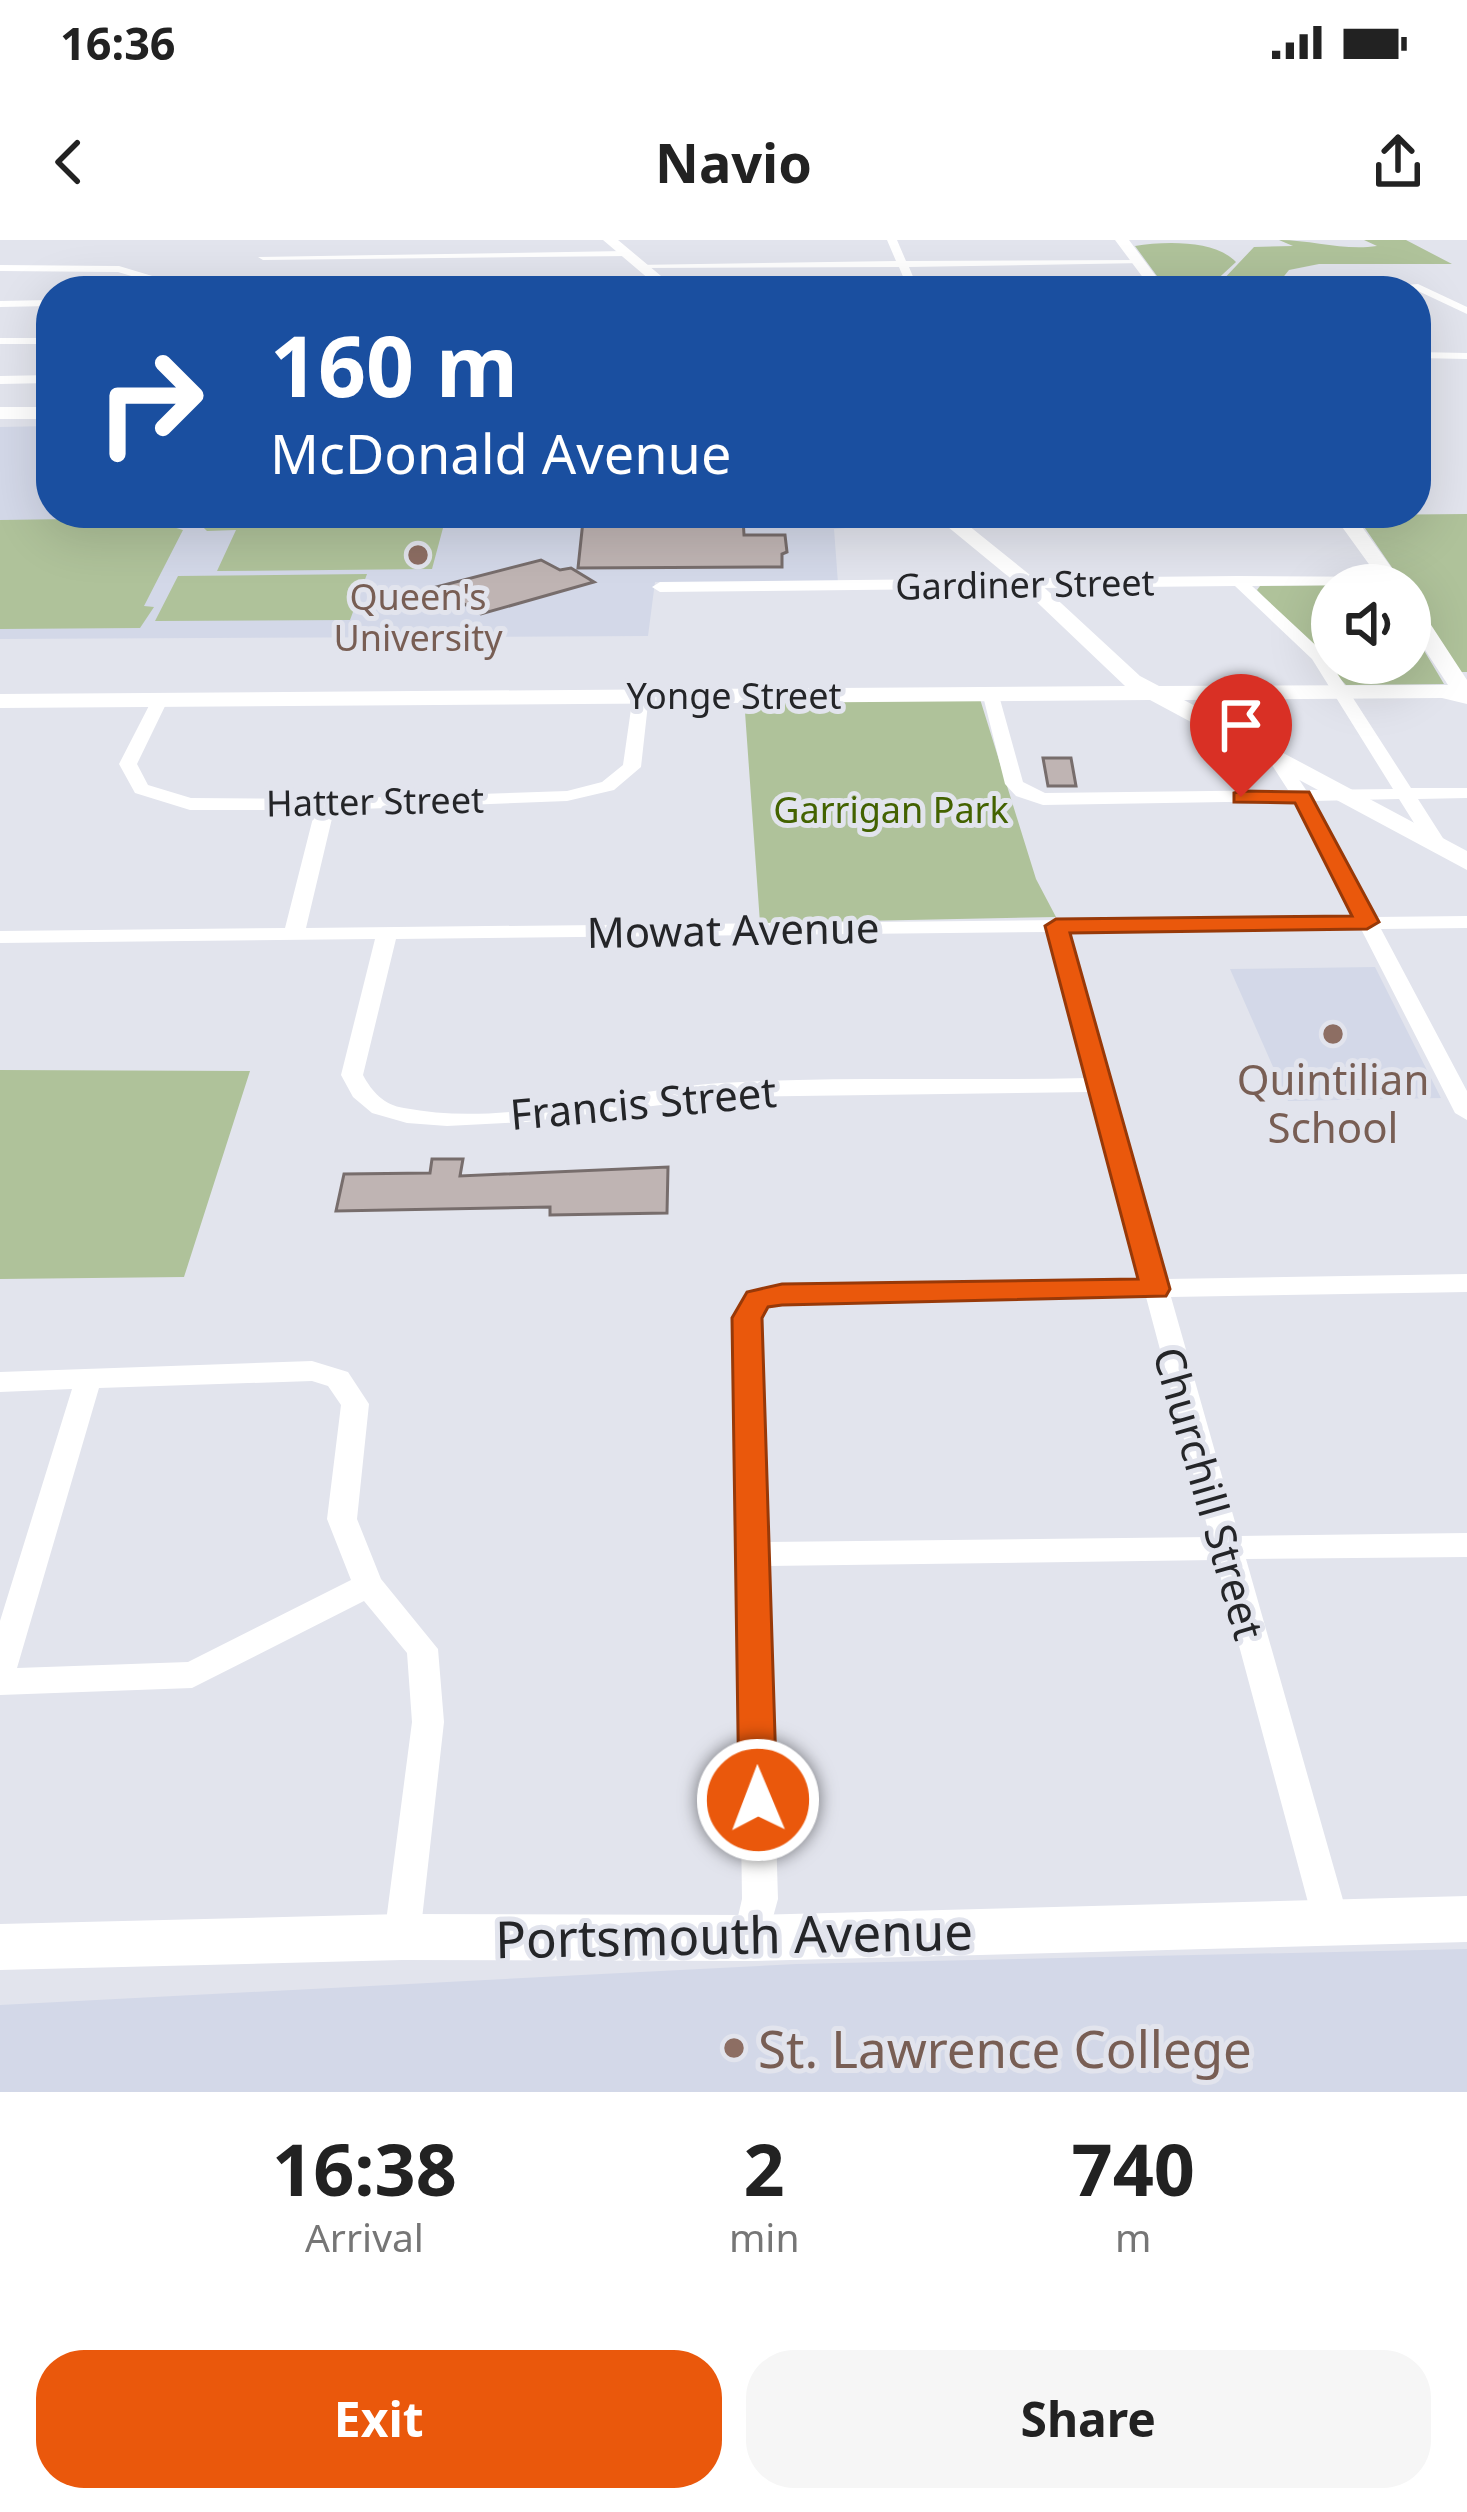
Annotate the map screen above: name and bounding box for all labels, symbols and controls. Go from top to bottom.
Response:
text: 16:36 [60,12,176,73]
text: Navio [655,125,812,199]
icon: back [36,129,102,195]
icon: share [1365,129,1431,195]
text: 160 m [270,307,518,422]
icon: right [72,324,228,480]
text: McDonald Avenue [270,416,731,490]
marker: Queen's University [405,542,431,568]
street label: Gardiner Street [895,557,1155,611]
map controls [1311,564,1431,684]
button: sound [1311,564,1431,684]
place label: Queen's University [333,572,503,662]
street label: Yonge Street [627,671,841,720]
pin [1190,674,1292,797]
icon: arrive [1208,692,1274,758]
street label: Hatter Street [266,775,484,827]
park label: Garrigan Park [773,785,1009,834]
street label: Mowat Avenue [586,898,880,960]
marker: Quintilian School [1320,1021,1346,1047]
place label: Quintilian School [1237,1050,1429,1155]
street label: Francis Street [507,1062,779,1142]
street label: Churchill Street [1141,1340,1279,1646]
position arrow [695,1737,821,1863]
street label: Portsmouth Avenue [494,1895,974,1973]
place label: St. Lawrence College [758,2013,1252,2083]
marker: St. Lawrence College [721,2035,747,2061]
text: 16:38 [272,2119,457,2217]
text: 2 [744,2119,785,2217]
text: 740 [1071,2119,1195,2217]
text: Arrival [305,2210,424,2263]
text: min [729,2210,800,2263]
text: m [1115,2210,1151,2263]
button: Exit [36,2350,722,2488]
button: Share [746,2350,1431,2488]

